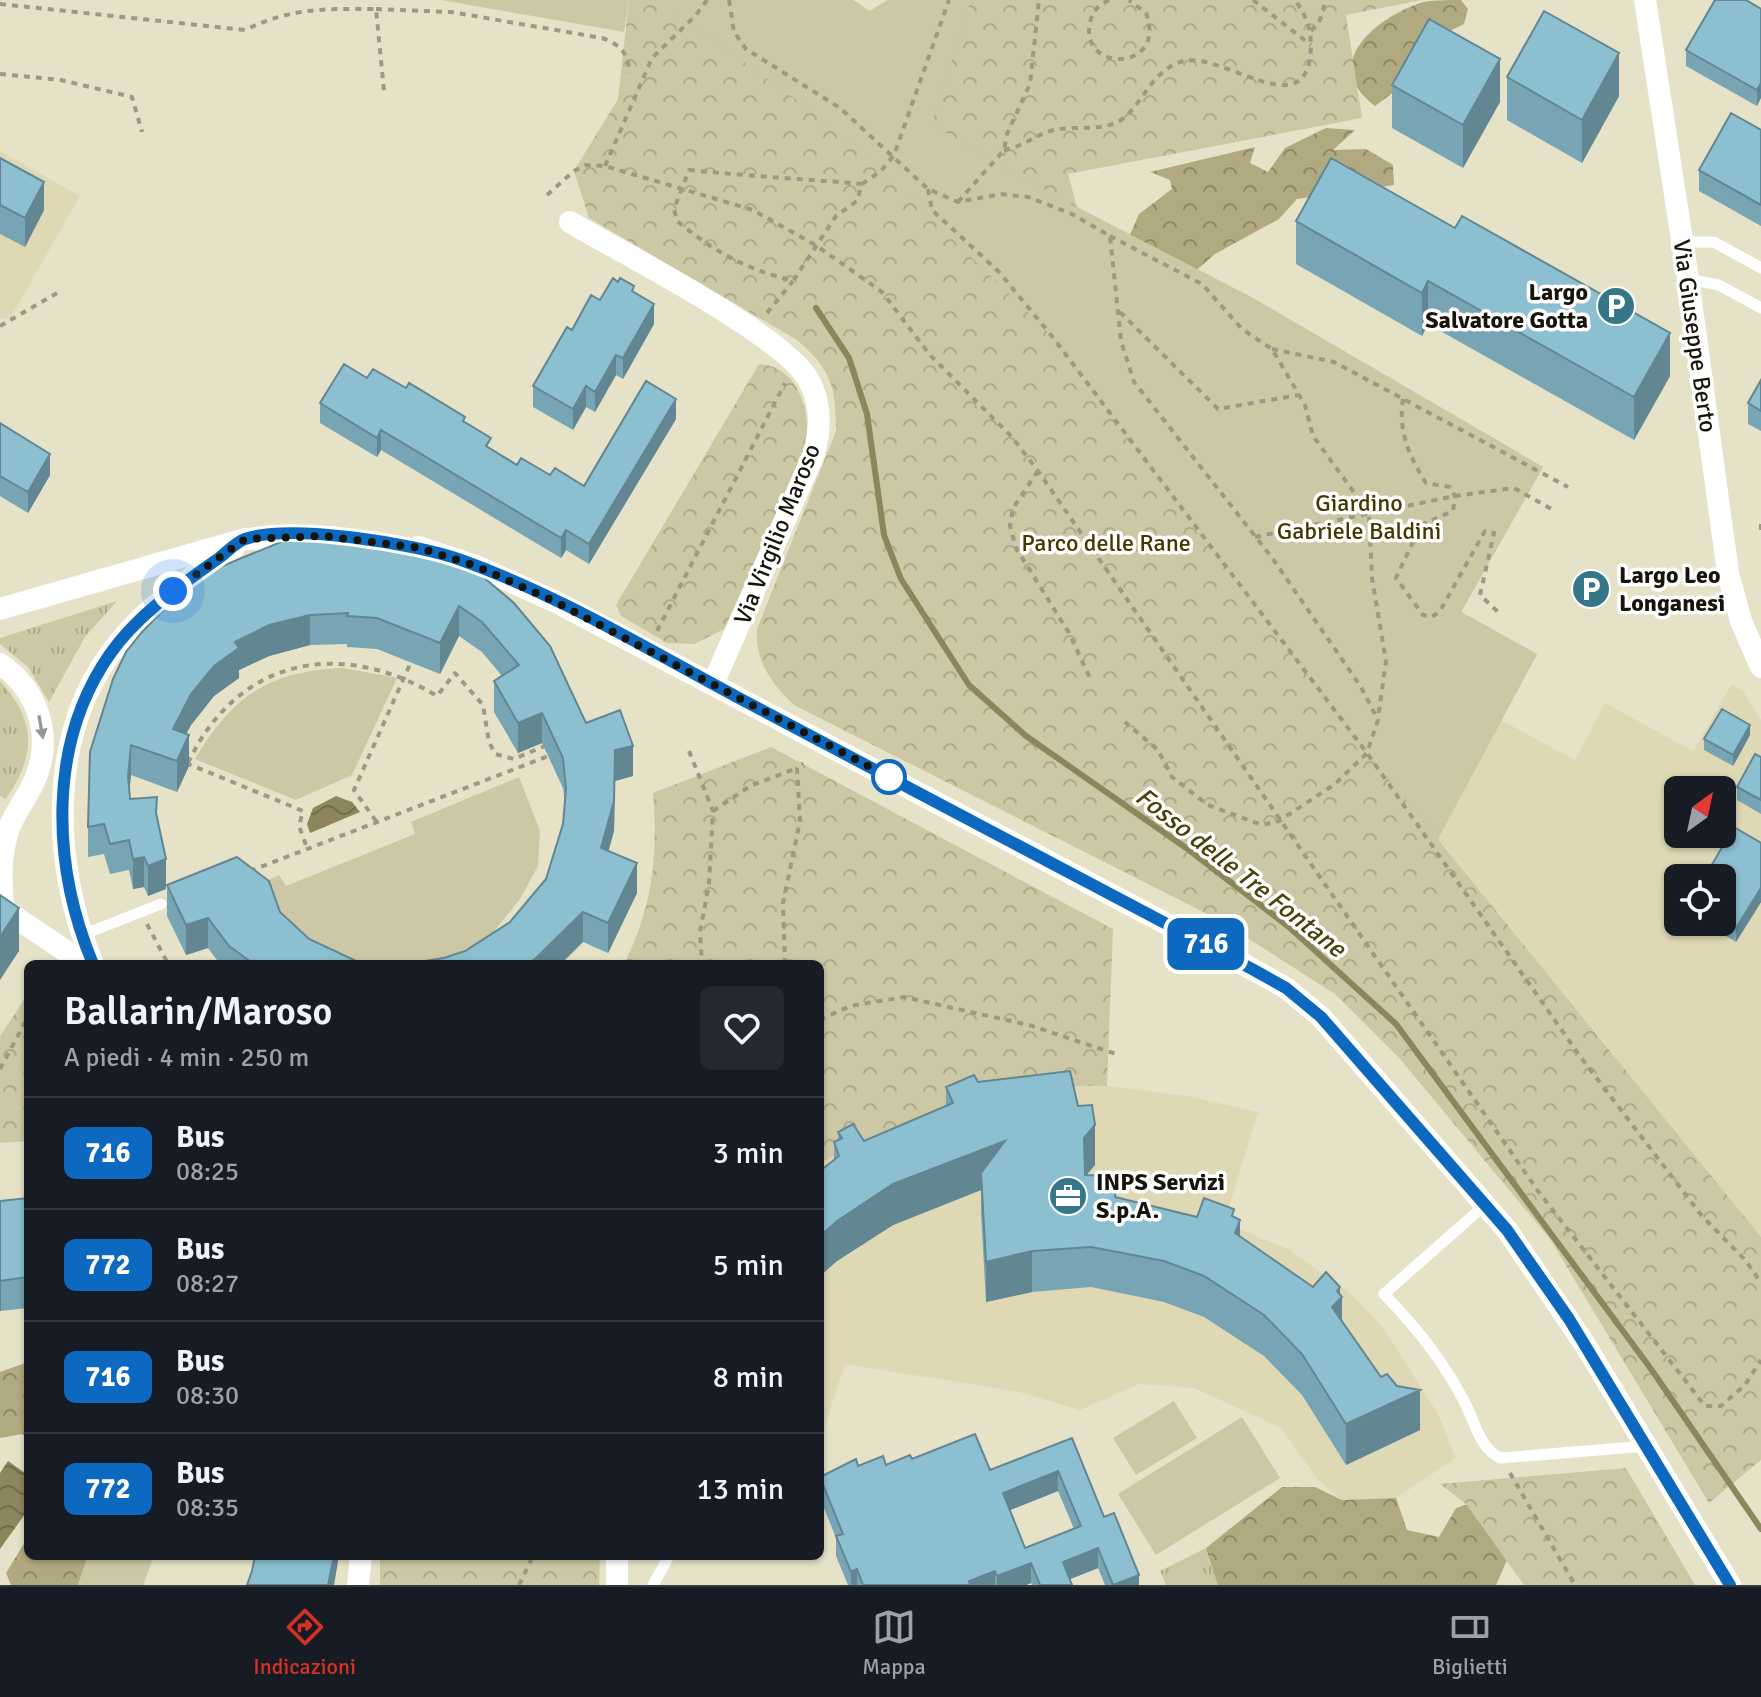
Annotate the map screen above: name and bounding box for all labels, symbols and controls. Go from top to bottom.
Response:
street label: Via Giuseppe Berto [1667,238,1723,434]
place label: Largo Salvatore Gotta [1425,277,1588,335]
parking icon: Largo Salvatore Gotta [1595,285,1637,327]
street label: Via Virgilio Maroso [727,439,827,629]
park label: Giardino Gabriele Baldini [1277,488,1441,546]
park label: Parco delle Rane [1021,528,1191,558]
place label: Largo Leo Longanesi [1619,560,1725,618]
parking icon: Largo Leo Longanesi [1570,568,1612,610]
your location [153,571,193,611]
one-way arrow [35,714,47,739]
unlabelled marker [872,760,906,794]
north arrow [1664,776,1736,848]
map controls [1664,776,1736,936]
water label: Fosso delle Tre Fontane [1129,781,1353,966]
button: locate [1664,864,1736,936]
line badge: 716 [1160,918,1252,970]
text: 716 [1183,927,1229,961]
button: heart [700,986,784,1070]
text: Ballarin/Maroso [64,988,332,1035]
text: A piedi · 4 min · 250 m [64,1042,309,1074]
text: Bus [176,1119,224,1156]
text: 3 min [713,1135,784,1172]
text: 716 [85,1136,131,1170]
text: 08:25 [176,1156,239,1188]
place label: INPS Servizi S.p.A. [1096,1167,1225,1225]
office icon: INPS Servizi S.p.A. [1047,1175,1089,1217]
text: Bus [176,1231,224,1268]
text: 5 min [713,1247,784,1284]
text: 772 [85,1248,131,1282]
text: 08:27 [176,1268,239,1300]
text: Bus [176,1343,224,1380]
text: 8 min [713,1359,784,1396]
text: 716 [85,1360,131,1394]
text: 08:30 [176,1380,239,1412]
text: Bus [176,1455,224,1492]
text: 13 min [697,1471,784,1508]
text: 772 [85,1472,131,1506]
text: 08:35 [176,1492,239,1524]
tab: Indicazioni [253,1605,356,1680]
tab: Mappa [862,1605,926,1680]
tab: Biglietti [1432,1605,1508,1680]

